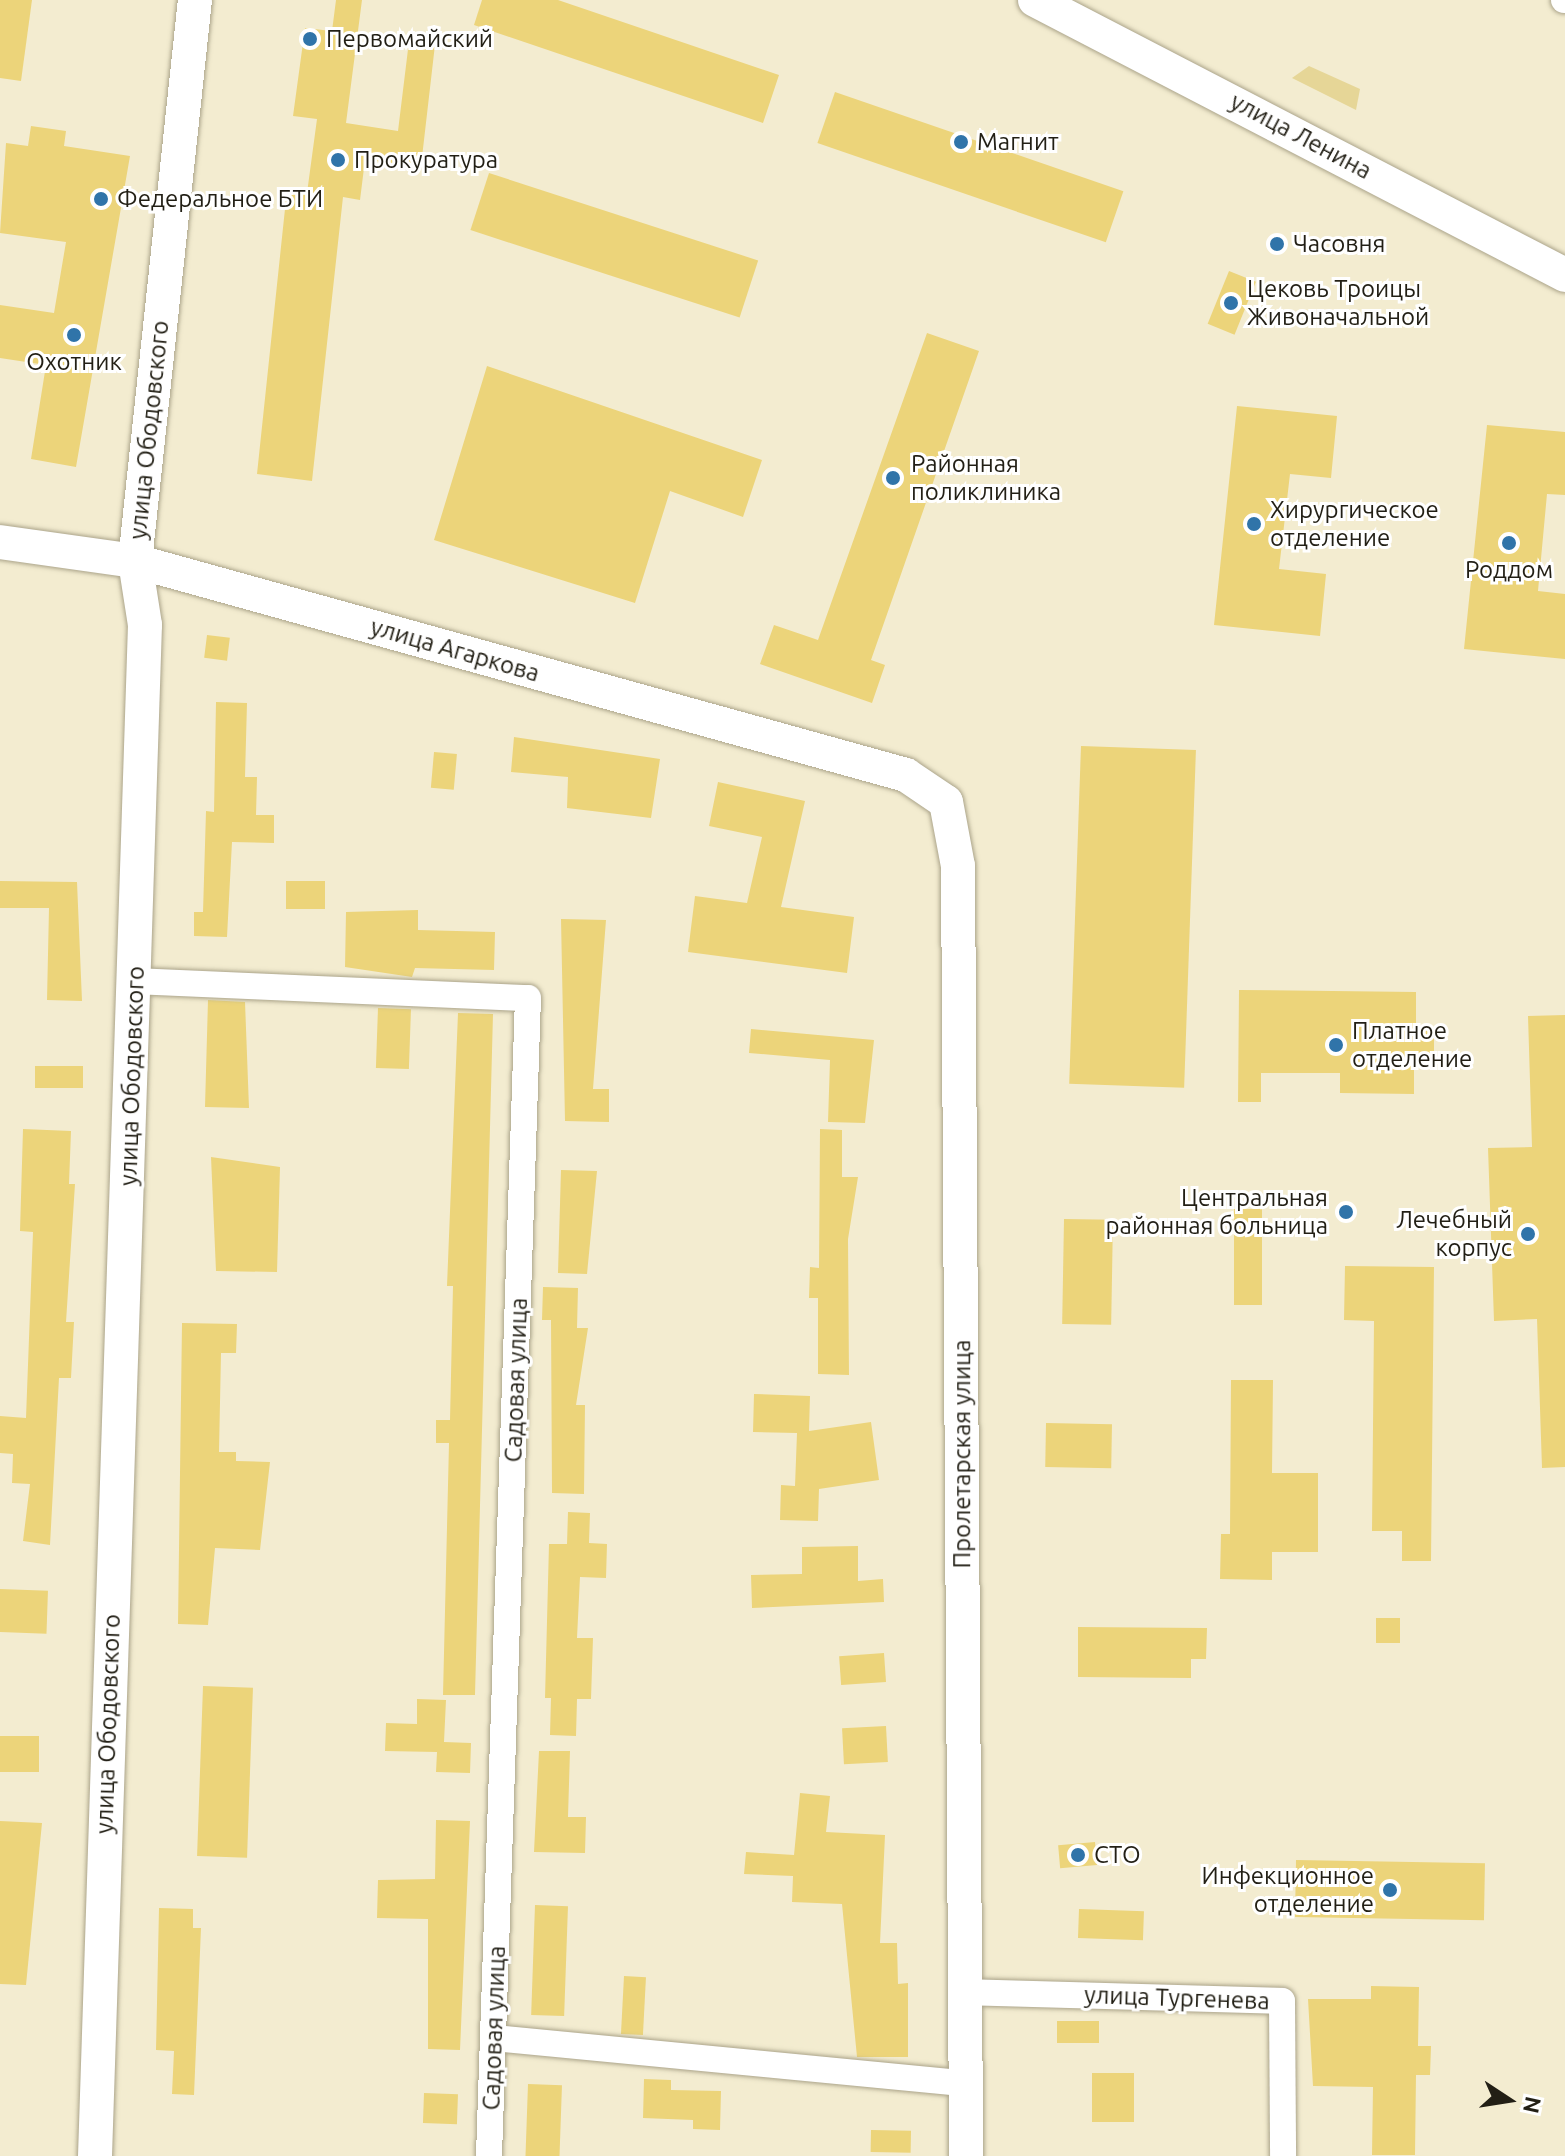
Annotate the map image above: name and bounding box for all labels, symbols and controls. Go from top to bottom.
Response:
place label: Первомайский [326,25,493,53]
marker: Первомайский [301,30,319,48]
street label: улица Ленина [1226,87,1376,185]
place label: Магнит [977,128,1059,156]
marker: Магнит [952,133,970,151]
place label: Прокуратура [354,146,498,174]
marker: Прокуратура [329,151,347,169]
place label: Федеральное БТИ [117,185,323,213]
marker: Федеральное БТИ [92,190,110,208]
place label: Часовня [1293,230,1385,258]
marker: Часовня [1268,235,1286,253]
place label: Цековь Троицы Живоначальной [1247,275,1429,331]
marker: Цековь Троицы Живоначальной [1222,294,1240,312]
street label: улица Ободовского [123,319,175,541]
marker: Охотник [65,326,83,344]
place label: Охотник [26,348,122,376]
place label: Районная поликлиника [911,450,1061,506]
marker: Районная поликлиника [882,467,904,489]
place label: Хирургическое отделение [1270,496,1439,552]
marker: Хирургическое отделение [1245,515,1263,533]
marker: Роддом [1500,534,1518,552]
place label: Роддом [1465,556,1553,584]
street label: улица Агаркова [367,612,543,688]
street label: улица Ободовского [114,966,150,1186]
place label: Платное отделение [1352,1017,1472,1073]
marker: Платное отделение [1327,1036,1345,1054]
place label: Центральная районная больница [1106,1184,1328,1240]
marker: Центральная районная больница [1335,1201,1357,1223]
place label: Лечебный корпус [1396,1206,1512,1262]
marker: Лечебный корпус [1519,1225,1537,1243]
street label: Садовая улица [499,1297,533,1463]
street label: Пролетарская улица [948,1340,976,1568]
street label: улица Ободовского [90,1614,126,1834]
place label: СТО [1094,1841,1141,1869]
marker: СТО [1069,1846,1087,1864]
place label: Инфекционное отделение [1202,1862,1374,1918]
marker: Инфекционное отделение [1381,1881,1399,1899]
street label: Садовая улица [477,1945,511,2111]
street label: улица Тургенева [1084,1980,1270,2016]
north arrow [1469,2060,1549,2140]
text: N [1519,2094,1547,2116]

